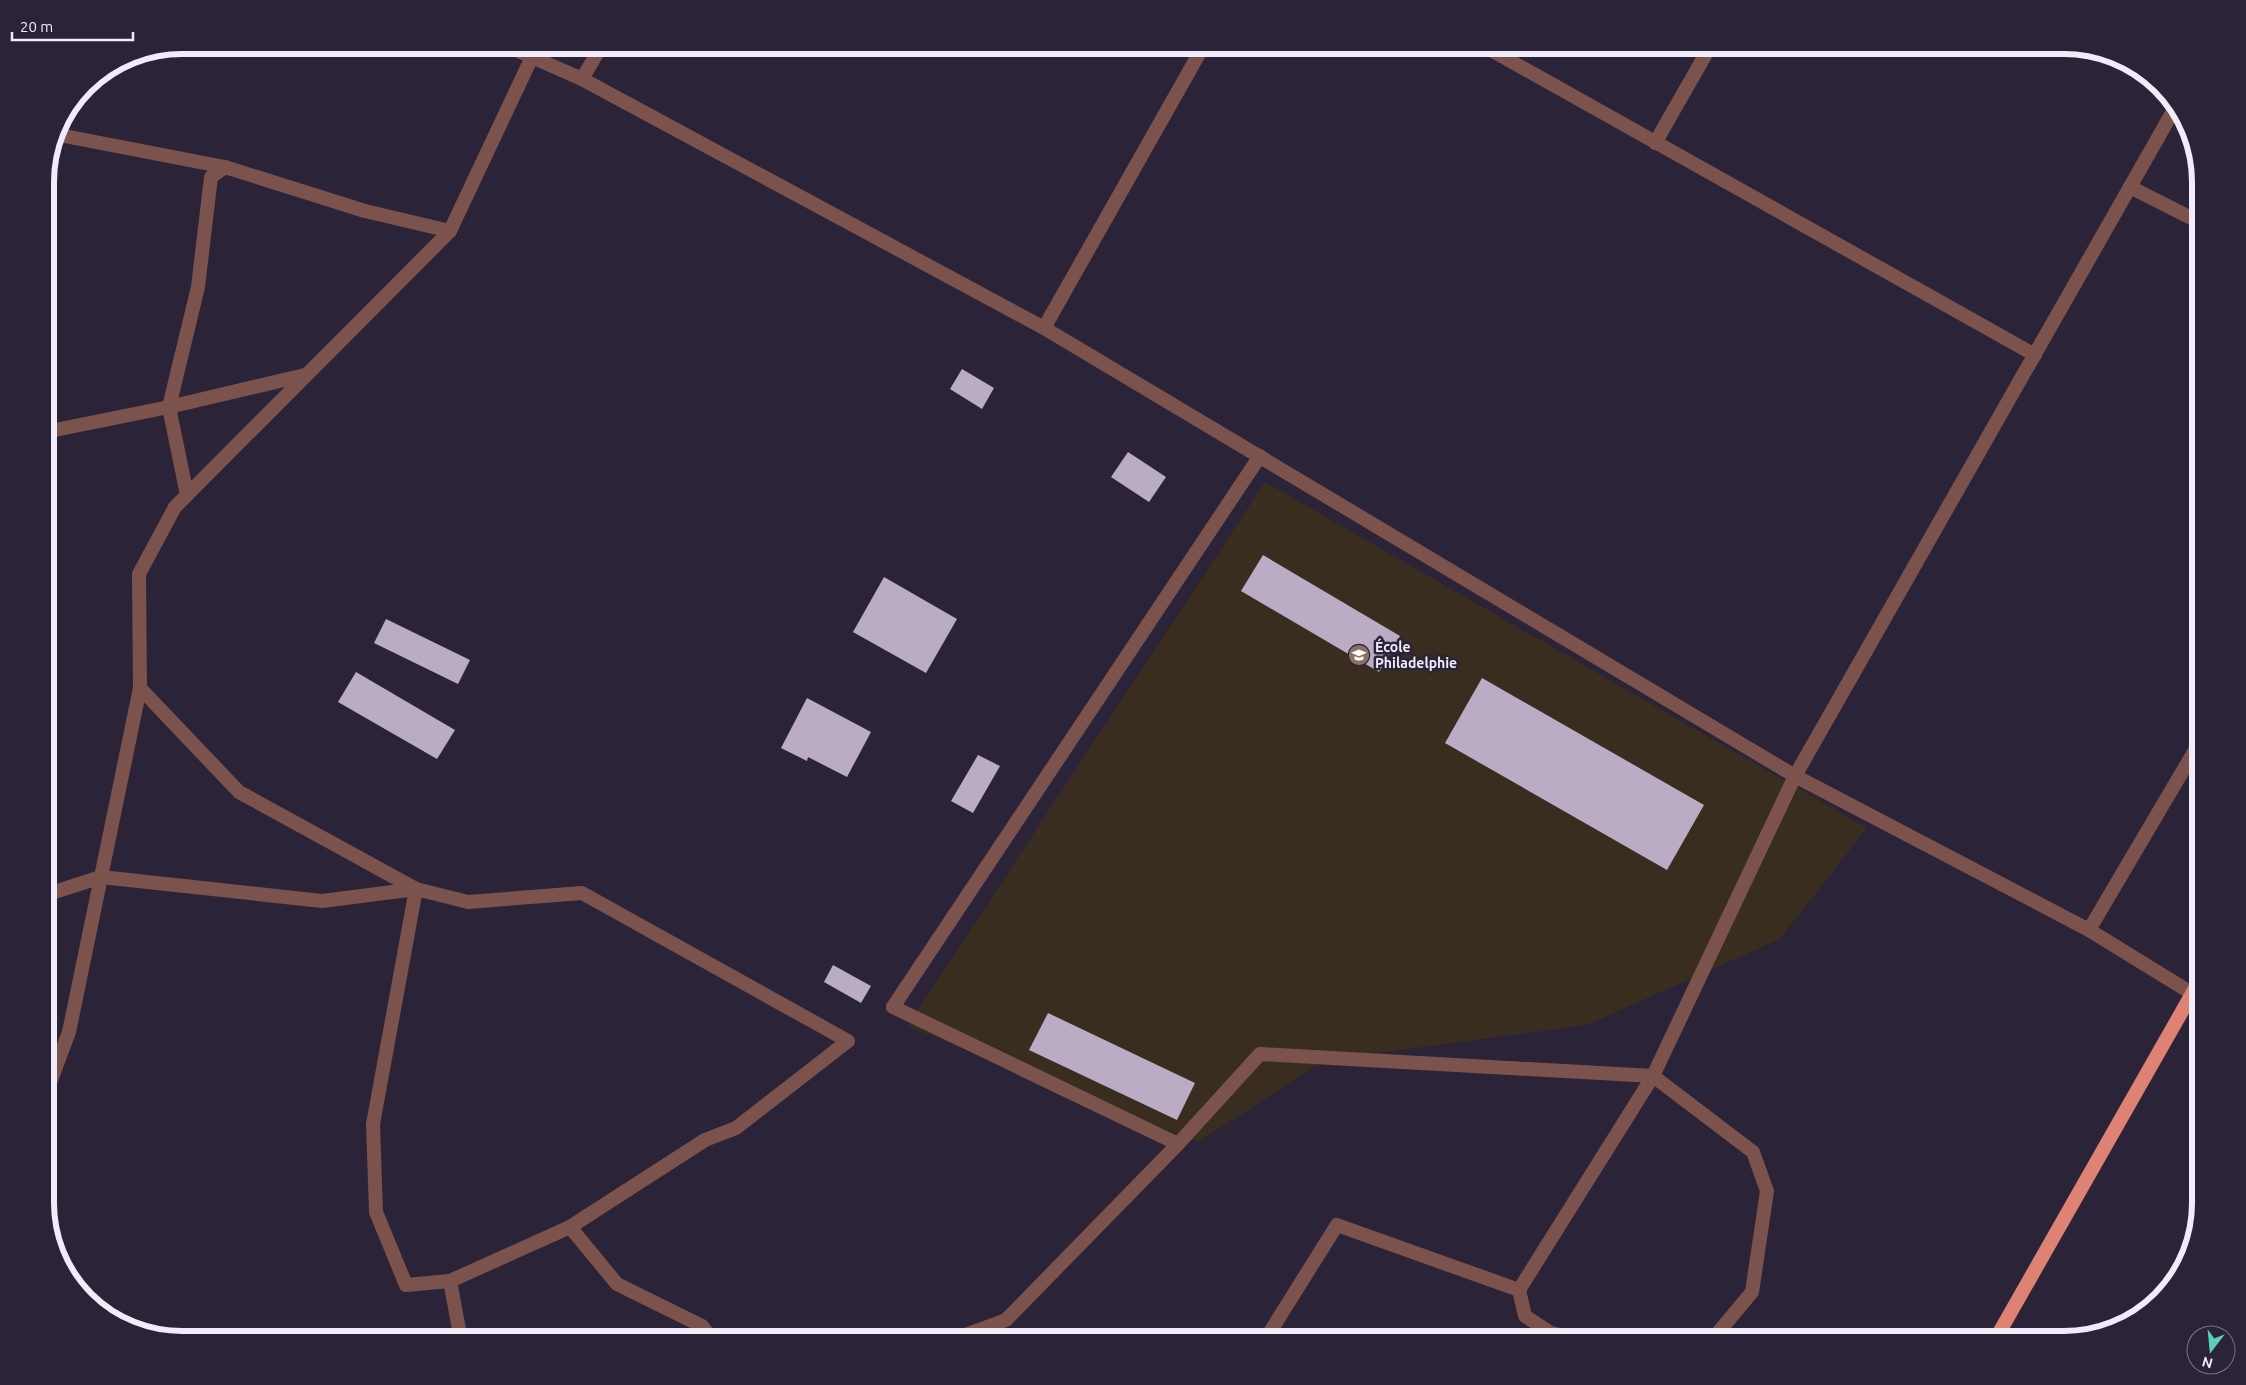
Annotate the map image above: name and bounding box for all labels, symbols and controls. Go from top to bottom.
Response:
scale bar [12,10,134,42]
text: 20 m [20,18,53,35]
place label: École Philadelphie [1375,638,1457,671]
school or university icon: École Philadelphie [1347,643,1371,667]
north arrow [2186,1325,2236,1375]
text: N [2200,1353,2215,1372]

